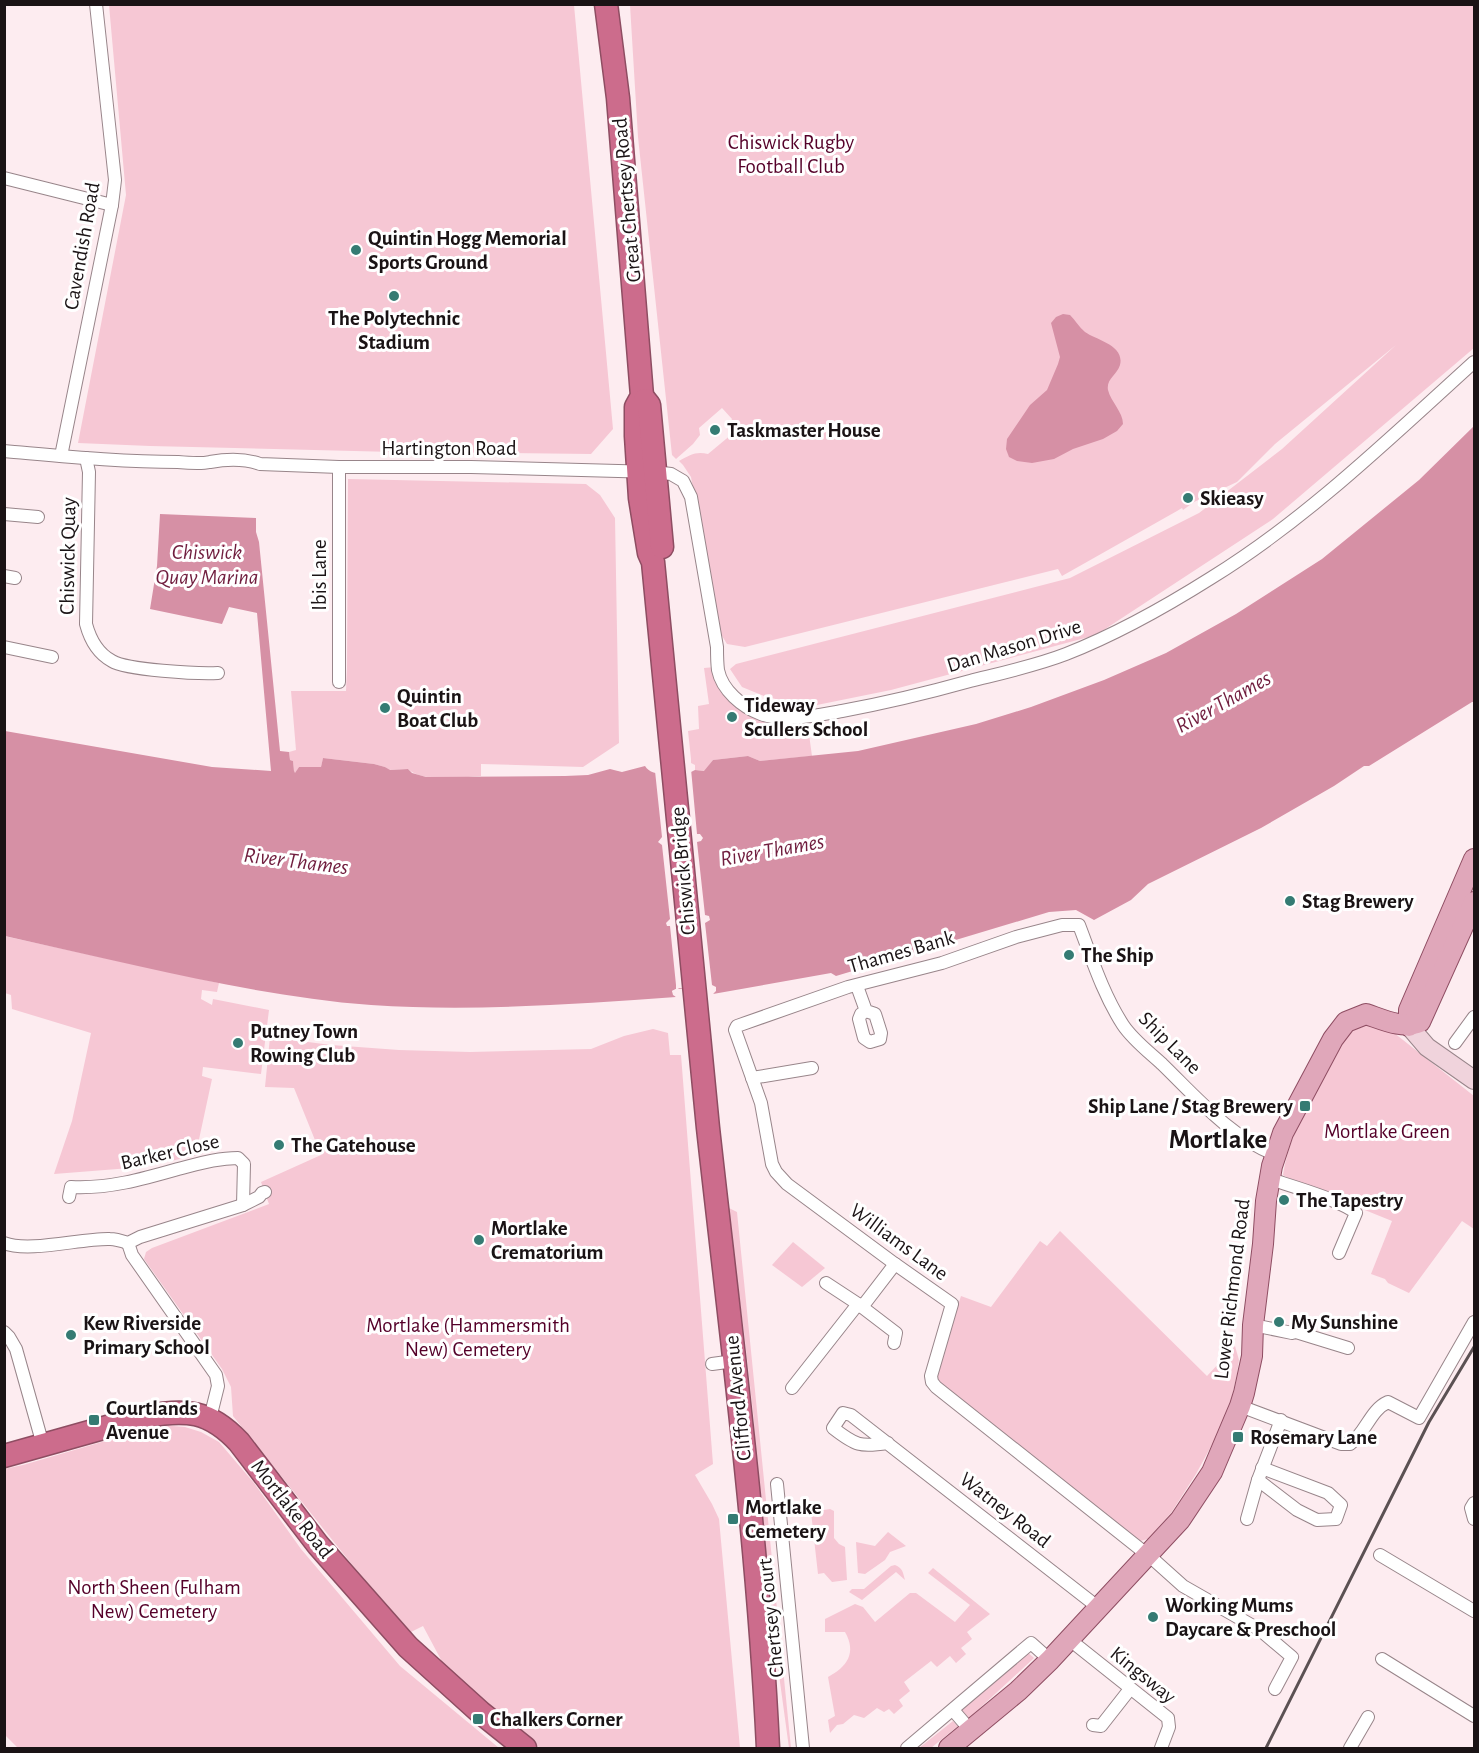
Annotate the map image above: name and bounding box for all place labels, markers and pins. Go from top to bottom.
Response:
place label: Quintin Hogg Memorial Sports Ground [368,228,567,273]
marker: Quintin Hogg Memorial Sports Ground [349,243,363,257]
marker: The Polytechnic Stadium [387,289,401,303]
place label: The Polytechnic Stadium [328,308,460,353]
place label: Taskmaster House [727,420,881,441]
marker: Taskmaster House [708,423,722,437]
place label: Skieasy [1200,488,1264,509]
marker: Skieasy [1181,491,1195,505]
place label: Quintin Boat Club [397,686,478,731]
place label: Tideway Scullers School [744,695,868,740]
marker: Quintin Boat Club [378,701,392,715]
marker: Tideway Scullers School [725,710,739,724]
place label: Stag Brewery [1302,891,1414,912]
marker: Stag Brewery [1283,894,1297,908]
place label: The Ship [1081,945,1154,966]
marker: The Ship [1062,948,1076,962]
place label: Putney Town Rowing Club [250,1021,358,1066]
marker: Putney Town Rowing Club [231,1036,245,1050]
place label: Ship Lane / Stag Brewery [1088,1096,1294,1117]
marker: Ship Lane / Stag Brewery [1298,1099,1312,1113]
place label: The Gatehouse [291,1135,416,1156]
marker: The Gatehouse [272,1138,286,1152]
place label: The Tapestry [1296,1190,1404,1211]
marker: The Tapestry [1277,1193,1291,1207]
place label: Mortlake Crematorium [491,1218,604,1263]
marker: Mortlake Crematorium [472,1233,486,1247]
place label: My Sunshine [1291,1312,1398,1333]
place label: Kew Riverside Primary School [83,1313,210,1358]
marker: My Sunshine [1272,1315,1286,1329]
marker: Kew Riverside Primary School [64,1328,78,1342]
place label: Courtlands Avenue [106,1398,198,1443]
marker: Courtlands Avenue [87,1413,101,1427]
place label: Rosemary Lane [1250,1427,1377,1448]
marker: Rosemary Lane [1231,1430,1245,1444]
place label: Mortlake Cemetery [745,1497,827,1542]
marker: Mortlake Cemetery [726,1512,740,1526]
place label: Working Mums Daycare & Preschool [1165,1595,1336,1640]
marker: Working Mums Daycare & Preschool [1146,1610,1160,1624]
place label: Chalkers Corner [490,1709,623,1730]
marker: Chalkers Corner [471,1712,485,1726]

